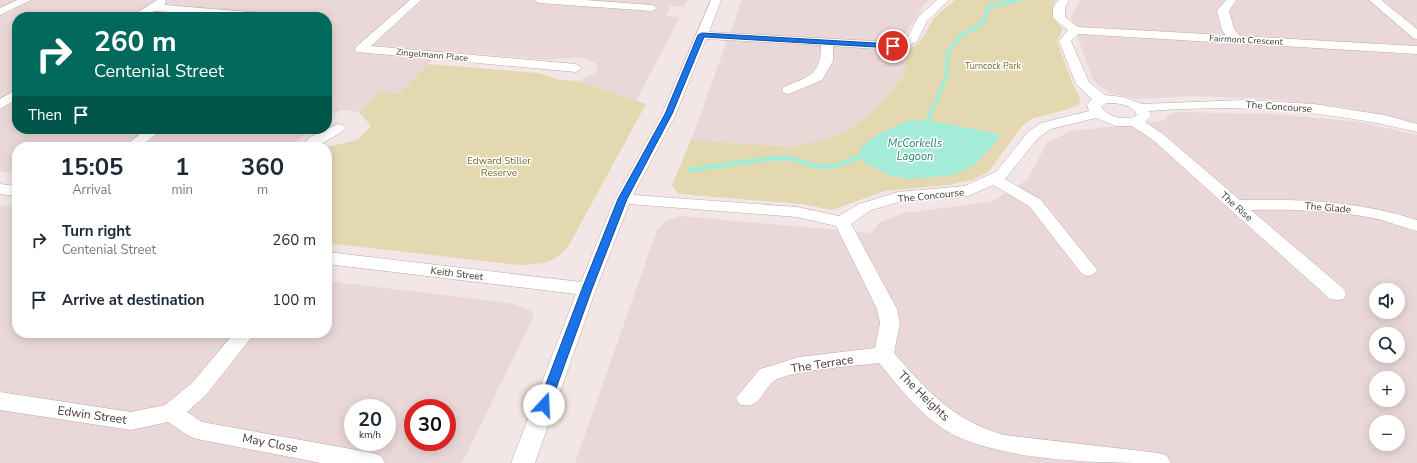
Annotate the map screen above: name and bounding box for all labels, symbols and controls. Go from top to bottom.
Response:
text: 260 m [94,23,177,61]
icon: right [28,28,80,80]
pin [876,29,910,63]
street label: Fairmont Crescent [1209,32,1284,48]
icon: arrive [882,35,904,57]
street label: Zingelmann Place [395,46,469,64]
text: Centenial Street [94,59,224,83]
park label: Turncock Park [965,60,1022,72]
street label: The Concourse [1245,98,1313,116]
icon: arrive [70,104,92,126]
text: Then [28,105,62,125]
water label: McCorkells Lagoon [888,136,942,164]
text: 15:05 [60,151,123,183]
text: 1 [175,151,189,183]
text: 360 [241,151,284,183]
park label: Edward Stiller Reserve [467,154,531,180]
text: Arrival [72,181,111,199]
text: min [171,181,193,199]
text: m [257,181,268,199]
street label: The Concourse [897,186,965,206]
street label: The Rise [1217,189,1256,225]
street label: The Glade [1304,199,1352,217]
text: Turn right [62,221,131,241]
icon: right [28,229,50,251]
text: 260 m [272,230,316,250]
text: Centenial Street [62,241,156,259]
street label: Keith Street [430,264,484,284]
map controls [1369,283,1405,451]
button: sound [1369,283,1405,319]
icon: arrive [28,289,50,311]
text: Arrive at destination [62,290,205,310]
text: 100 m [272,290,316,310]
button: search [1369,327,1405,363]
street label: The Terrace [790,351,854,377]
street label: The Heights [895,367,953,425]
button: + [1369,371,1405,407]
position arrow [523,384,565,426]
speed limit sign: 30 [404,399,456,451]
street label: Edwin Street [56,402,128,428]
text: 20 [358,406,382,433]
button: − [1369,415,1405,451]
text: km/h [359,428,381,442]
street label: May Close [241,430,299,456]

